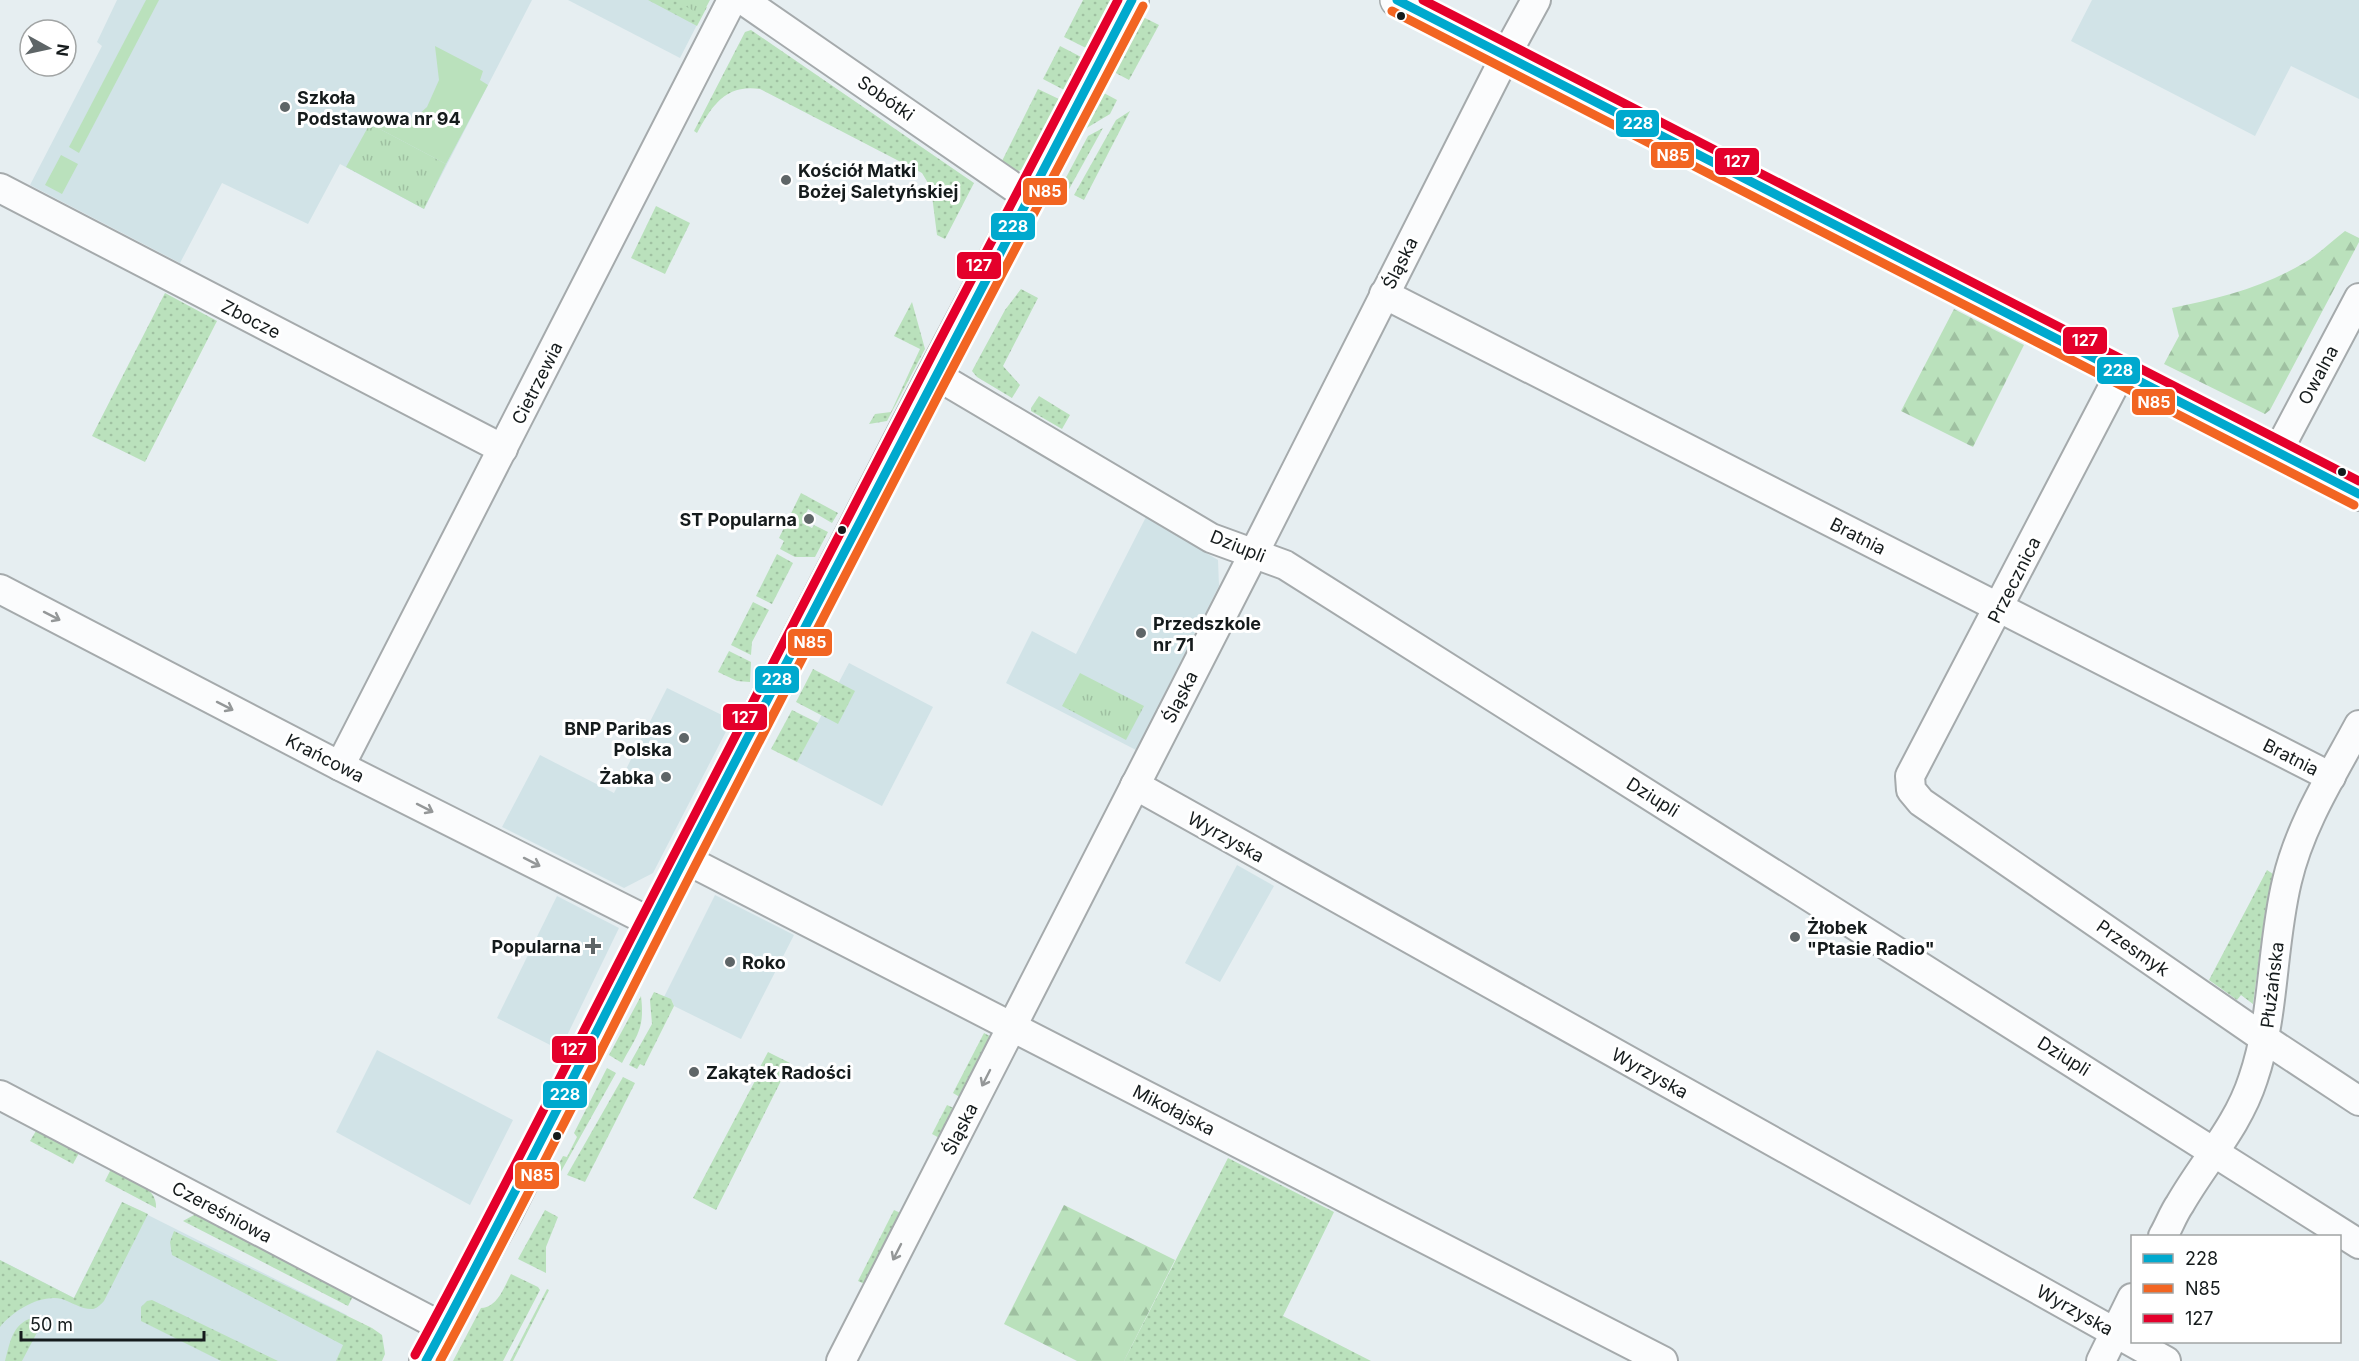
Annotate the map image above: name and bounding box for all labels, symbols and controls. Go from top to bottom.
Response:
unlabelled marker [1395,10,1407,22]
north arrow [18,18,78,78]
text: N [52,43,74,58]
street label: Sobótki [854,71,918,125]
place label: Szkoła Podstawowa nr 94 [297,87,461,129]
marker: Szkoła Podstawowa nr 94 [278,100,292,114]
line badge: 228 [1615,109,1660,138]
text: 228 [1623,113,1653,133]
line badge: N85 [1650,141,1695,169]
text: N85 [1657,145,1689,165]
line badge: 127 [1714,147,1760,176]
text: 127 [1724,151,1750,171]
place label: Kościół Matki Bożej Saletyńskiej [798,160,958,202]
marker: Kościół Matki Bożej Saletyńskiej [779,173,793,187]
line badge: N85 [1022,177,1068,206]
text: N85 [1029,181,1061,201]
line badge: 228 [990,212,1036,241]
text: 228 [998,216,1028,236]
street label: Śląska [1377,233,1422,292]
line badge: 127 [956,251,1002,280]
text: 127 [966,255,992,275]
street label: Zbocze [218,295,284,343]
line badge: 127 [2062,326,2108,355]
text: 127 [2072,330,2098,350]
street label: Cietrzewia [507,338,567,428]
street label: Owalna [2294,342,2342,408]
line badge: 228 [2096,356,2141,385]
text: 228 [2103,360,2133,380]
line badge: N85 [2131,388,2176,416]
text: N85 [2138,392,2170,412]
unlabelled marker [2336,466,2348,478]
place label: ST Popularna [679,509,797,530]
marker: ST Popularna [802,512,816,526]
street label: Bratnia [1827,513,1889,559]
unlabelled marker [836,524,848,536]
street label: Dziupli [1207,525,1269,567]
street label: Przecznica [1983,533,2045,627]
one-way arrow [43,610,60,622]
place label: Przedszkole nr 71 [1153,613,1261,655]
marker: Przedszkole nr 71 [1134,626,1148,640]
line badge: N85 [787,628,833,657]
text: N85 [794,632,826,652]
line badge: 228 [754,665,800,694]
street label: Śląska [1157,667,1202,726]
text: 228 [762,669,792,689]
one-way arrow [216,700,233,712]
line badge: 127 [722,703,768,731]
text: 127 [732,707,758,727]
place label: BNP Paribas Polska [564,718,672,760]
street label: Krańcowa [282,729,368,787]
marker: BNP Paribas Polska [677,731,691,745]
street label: Bratnia [2260,734,2322,780]
place label: Żabka [599,767,654,788]
marker: Żabka [659,770,673,784]
street label: Dziupli [1623,773,1683,821]
one-way arrow [416,803,434,815]
street label: Wyrzyska [1184,807,1268,867]
one-way arrow [523,857,541,868]
street label: Przesmyk [2093,915,2173,981]
place label: Żłobek "Ptasie Radio" [1807,917,1935,959]
marker: Żłobek "Ptasie Radio" [1788,930,1802,944]
place label: Popularna [491,936,581,957]
marker: Popularna [586,939,600,953]
street label: Płużańska [2256,941,2288,1029]
place label: Roko [742,952,786,973]
marker: Roko [723,955,737,969]
street label: Dziupli [2034,1032,2094,1080]
line badge: 127 [551,1035,597,1064]
text: 127 [561,1039,587,1059]
street label: Wyrzyska [1608,1043,1692,1103]
place label: Zakątek Radości [706,1062,851,1083]
marker: Zakątek Radości [687,1065,701,1079]
one-way arrow [980,1069,992,1086]
line badge: 228 [542,1080,588,1109]
street label: Mikołajska [1129,1080,1219,1140]
text: 228 [550,1084,580,1104]
street label: Śląska [937,1099,982,1158]
unlabelled marker [551,1130,563,1142]
line badge: N85 [514,1161,560,1190]
text: N85 [521,1165,553,1185]
street label: Czereśniowa [168,1177,276,1247]
legend [2131,1235,2341,1343]
one-way arrow [891,1242,902,1260]
text: 228 [2185,1248,2218,1269]
text: N85 [2185,1278,2221,1299]
street label: Wyrzyska [2033,1280,2117,1340]
scale bar [21,1304,204,1342]
text: 127 [2185,1308,2214,1329]
text: 50 m [30,1314,73,1335]

